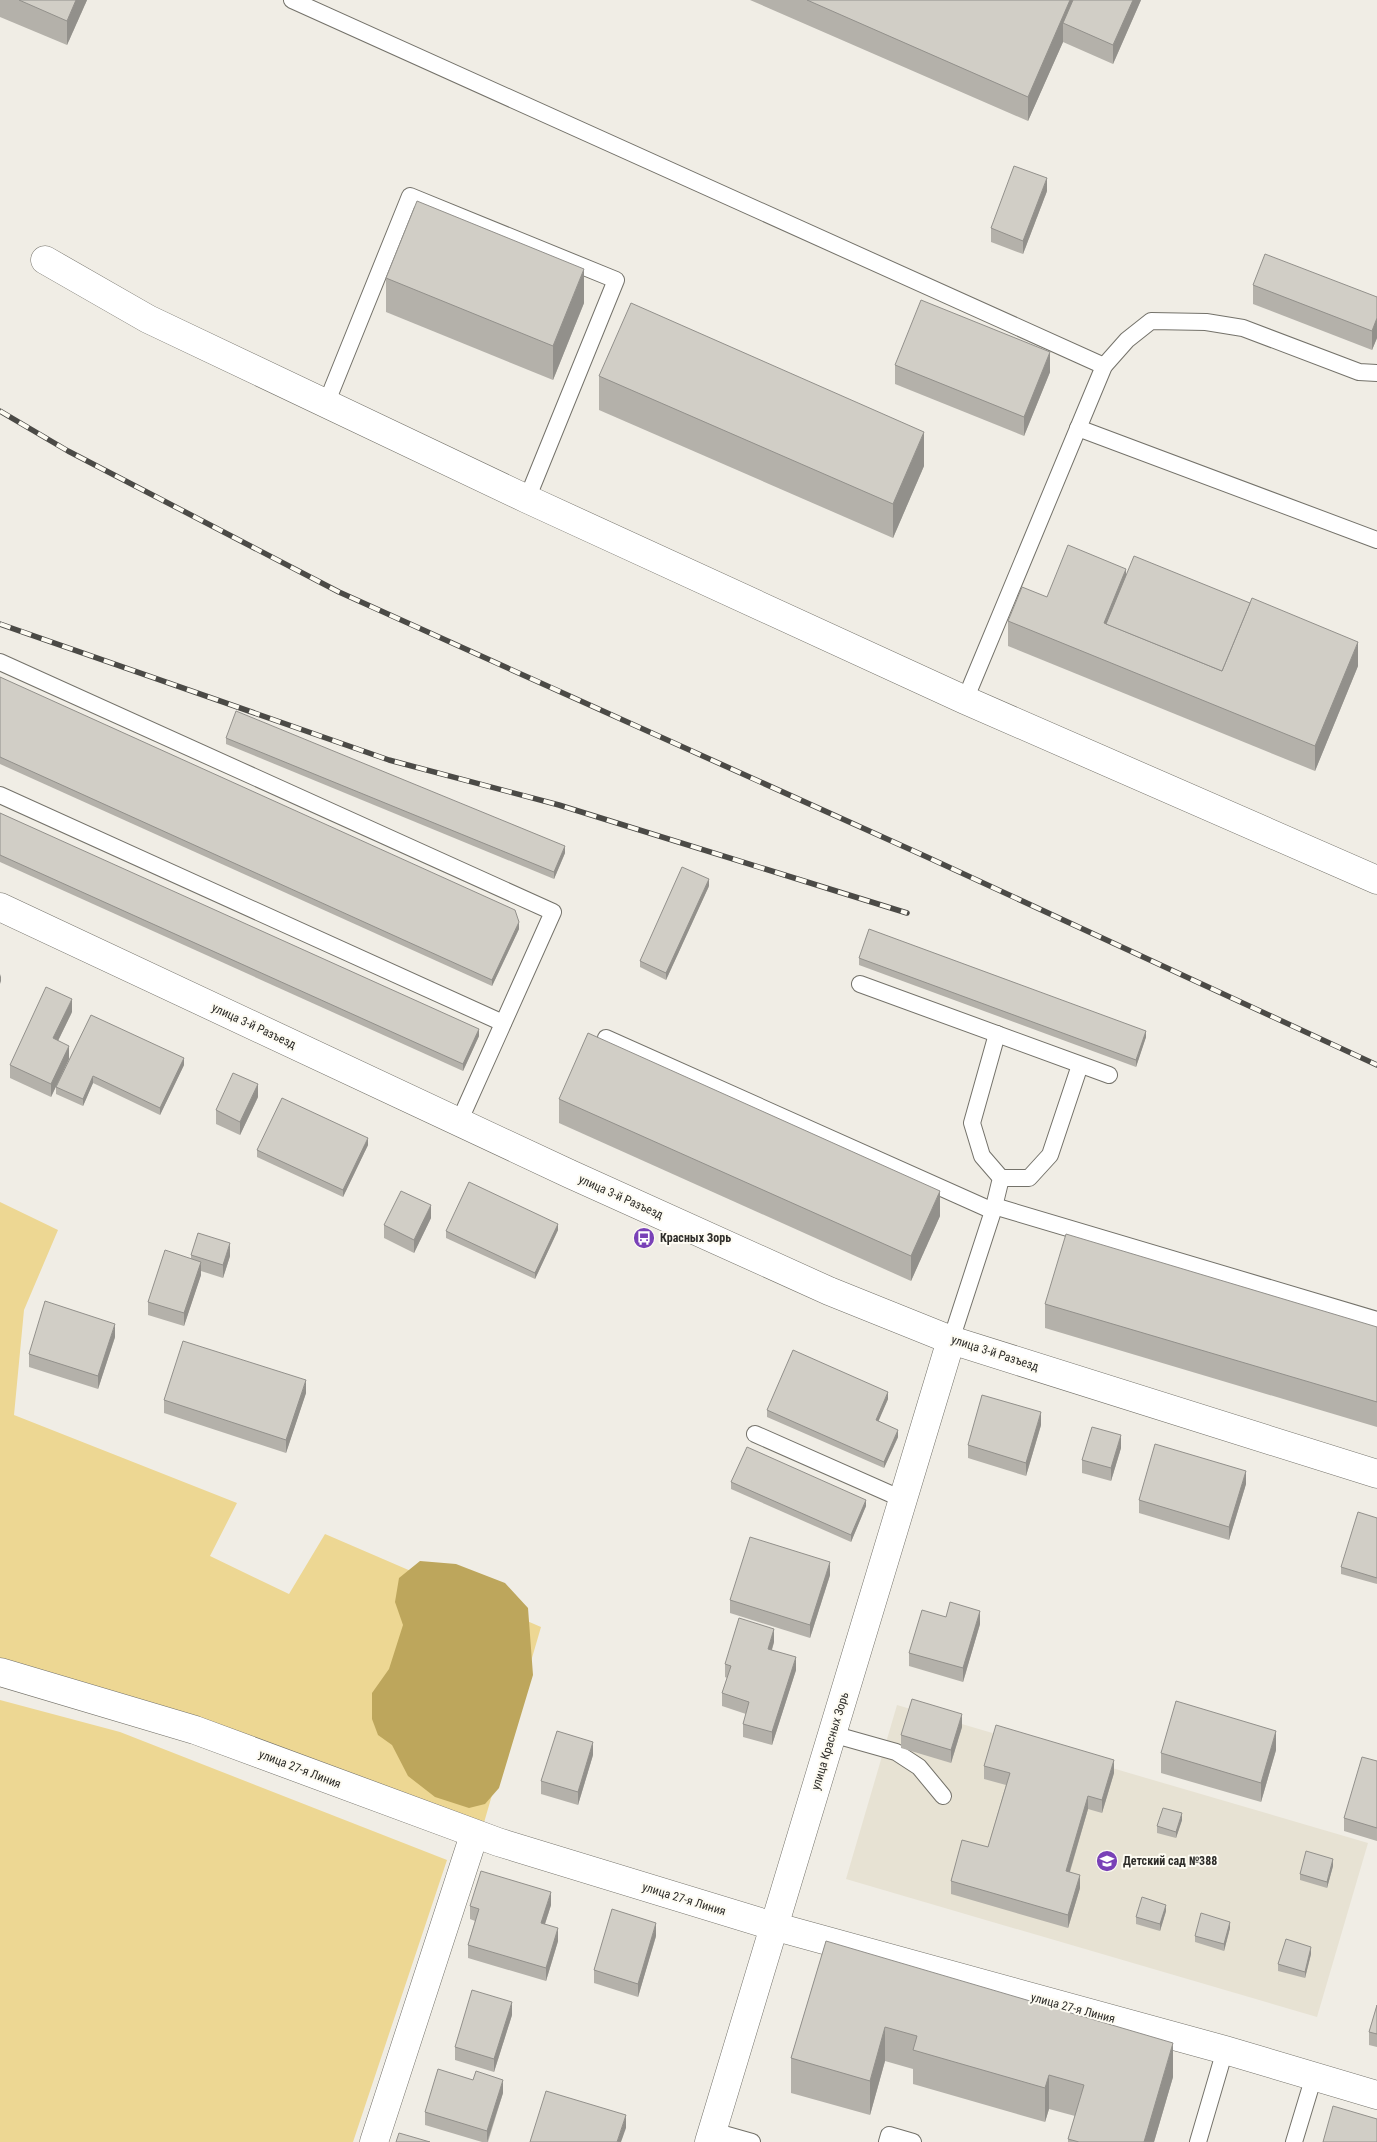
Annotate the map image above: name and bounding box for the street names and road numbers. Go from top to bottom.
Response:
street label: улица 3-й Разъезд [210,1000,299,1052]
street label: улица 3-й Разъезд [577,1172,666,1222]
street label: улица 3-й Разъезд [950,1332,1041,1374]
street label: улица Красных Зорь [808,1690,852,1792]
street label: улица 27-я Линия [257,1747,343,1791]
street label: улица 27-я Линия [641,1880,727,1918]
street label: улица 27-я Линия [1029,1990,1117,2026]

